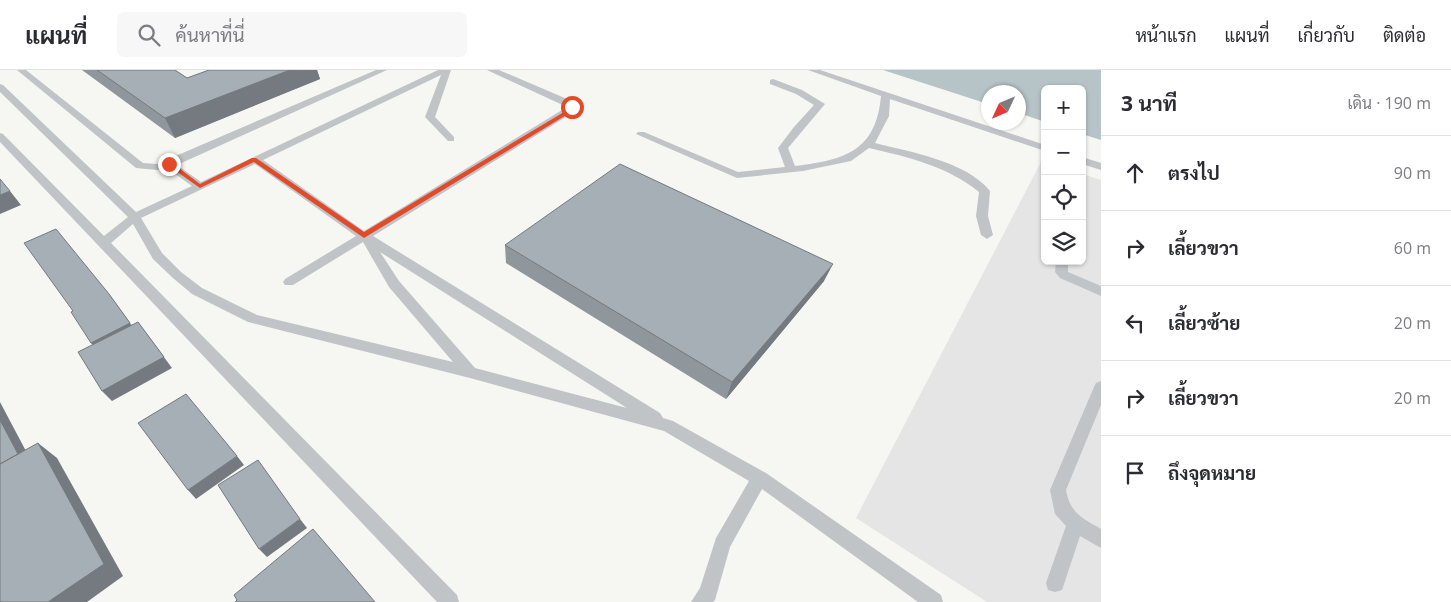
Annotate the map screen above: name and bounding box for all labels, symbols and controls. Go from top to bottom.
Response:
search box [117,12,467,57]
text: แผนที่ [25,18,87,51]
icon: search [135,21,163,49]
text: ค้นหาที่นี่ [175,22,245,48]
text: หน้าแรก [1135,23,1197,47]
text: แผนที่ [1225,23,1269,47]
text: เกี่ยวกับ [1297,23,1355,47]
text: ติดต่อ [1383,23,1426,47]
north arrow [981,85,1026,130]
map controls [1041,85,1086,265]
button: + [1041,85,1086,130]
text: 3 นาที [1121,89,1177,117]
text: เดิน · 190 m [1347,92,1431,114]
route start [561,96,584,119]
button: − [1041,130,1086,175]
route end [158,153,181,176]
icon: ahead [1121,159,1149,187]
text: ตรงไป [1168,160,1220,186]
text: 90 m [1394,162,1431,184]
button: locate [1041,175,1086,220]
button: layers [1041,220,1086,265]
icon: right [1121,234,1149,262]
text: เลี้ยวขวา [1168,235,1239,261]
text: 60 m [1394,237,1431,259]
icon: left [1121,309,1149,337]
text: เลี้ยวซ้าย [1168,310,1240,336]
text: 20 m [1394,312,1431,334]
icon: right [1121,384,1149,412]
text: เลี้ยวขวา [1168,385,1239,411]
text: 20 m [1394,387,1431,409]
icon: arrive [1121,459,1149,487]
text: ถึงจุดหมาย [1168,460,1256,486]

